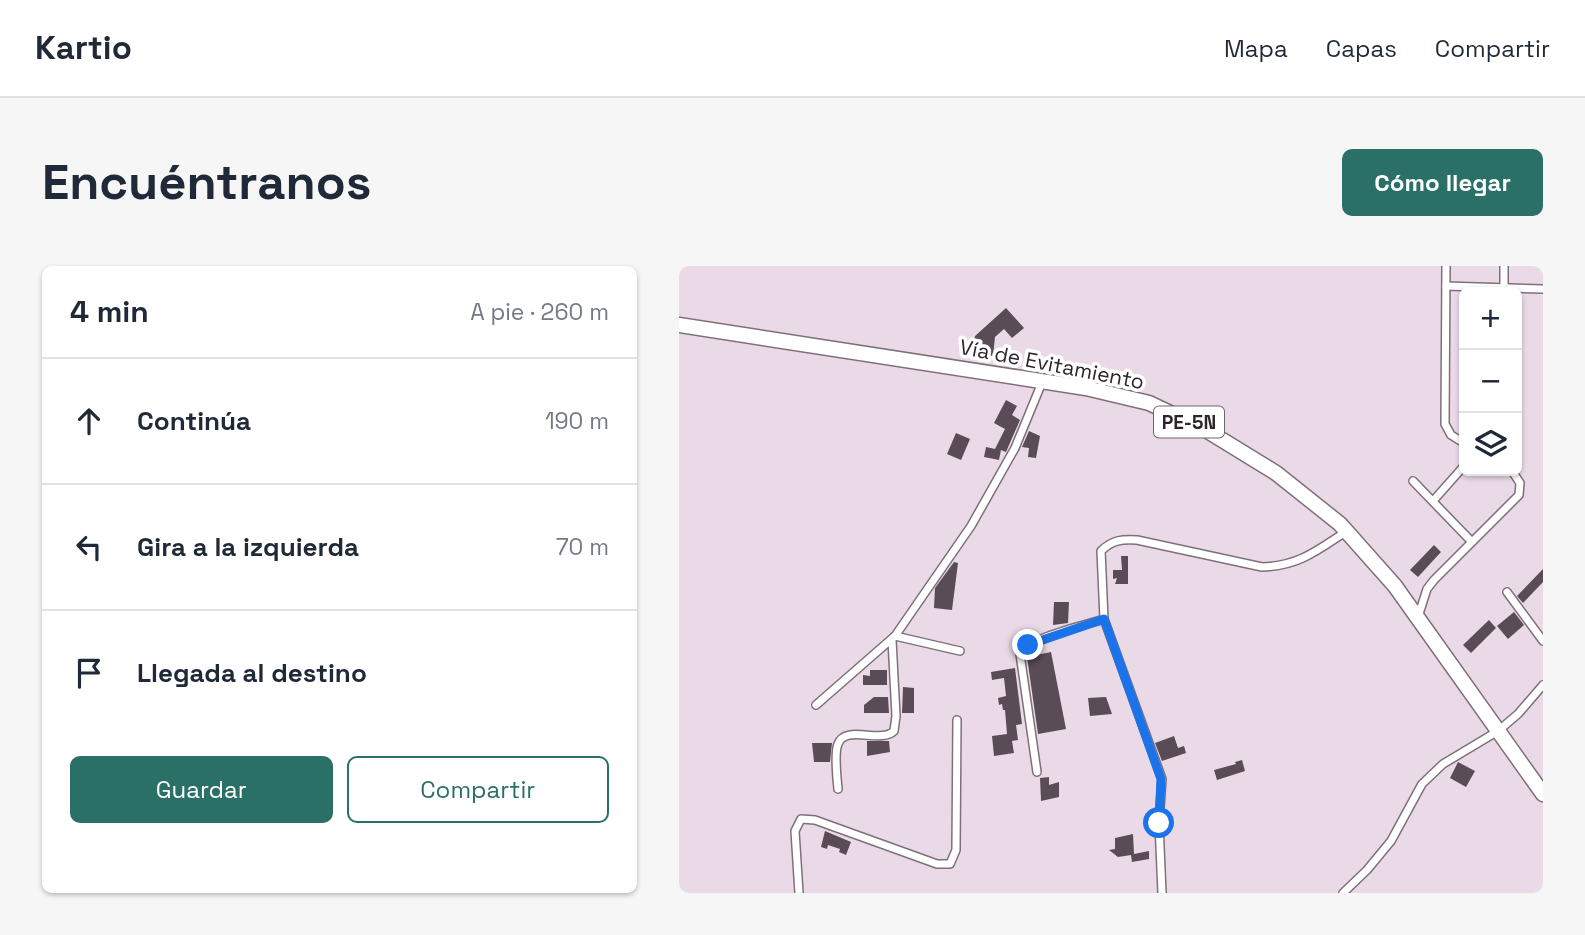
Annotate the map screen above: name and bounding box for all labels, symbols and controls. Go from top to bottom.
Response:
text: Kartio [35,27,132,69]
text: Mapa [1224,33,1288,64]
text: Capas [1326,33,1397,64]
text: Compartir [1435,33,1550,64]
button: Cómo llegar [1342,149,1543,216]
text: Encuéntranos [42,151,371,213]
map controls [1459,287,1522,476]
button: + [1459,287,1522,350]
text: 4 min [70,292,149,331]
text: A pie · 260 m [470,297,609,327]
street label: Vía de Evitamiento [957,333,1147,395]
button: − [1459,350,1522,413]
icon: ahead [70,402,108,440]
text: Continúa [137,404,251,438]
text: 190 m [545,406,609,436]
road number: PE-5N [1154,406,1224,438]
button: layers [1459,413,1522,476]
icon: left [70,528,108,566]
text: Gira a la izquierda [137,530,359,564]
text: 70 m [556,532,609,562]
route end [1012,629,1043,660]
icon: arrive [70,654,108,692]
text: Llegada al destino [137,656,367,690]
button: Guardar [70,756,333,823]
button: Compartir [347,756,609,823]
route start [1143,807,1174,838]

